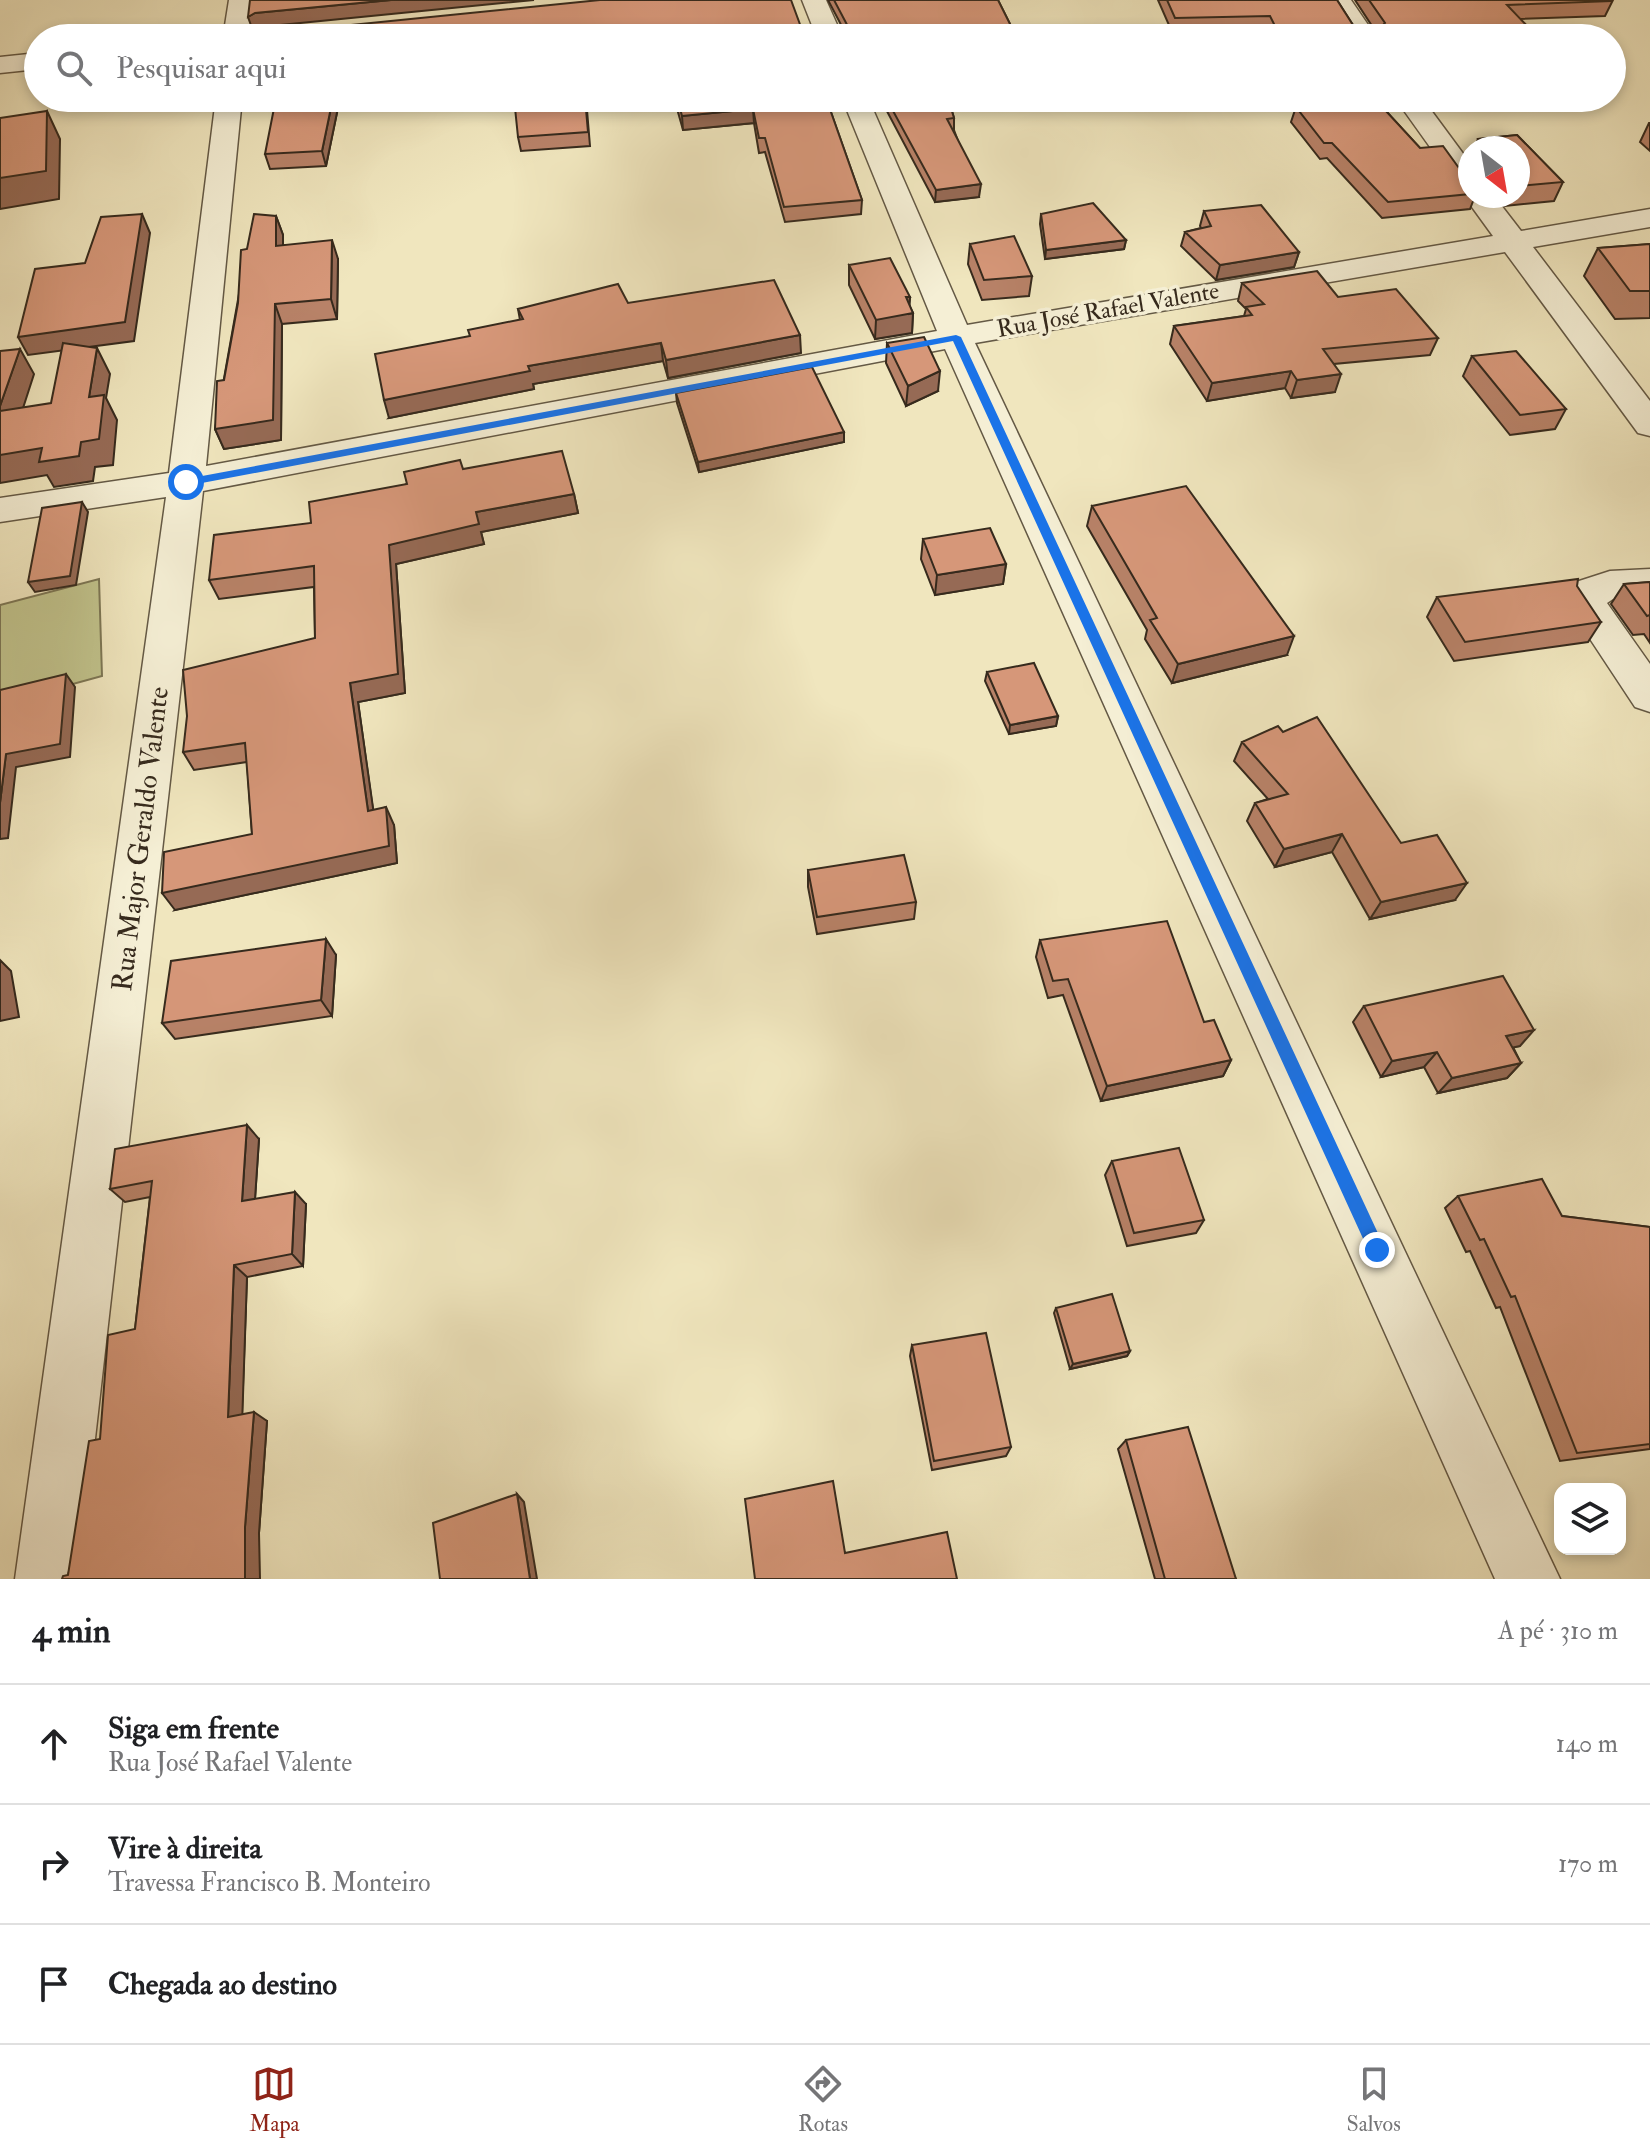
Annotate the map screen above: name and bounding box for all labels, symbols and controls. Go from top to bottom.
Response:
search box [24,24,1626,112]
icon: search [52,46,96,90]
text: Pesquisar aqui [116,50,286,87]
north arrow [1458,136,1530,208]
street label: Rua José Rafael Valente [994,275,1222,345]
route start [168,464,204,500]
street label: Rua Major Geraldo Valente [105,684,177,993]
route end [1359,1232,1395,1268]
map controls [1554,1483,1626,1555]
button: layers [1554,1483,1626,1555]
text: 4 min [32,1610,110,1653]
text: A pé · 310 m [1498,1615,1618,1647]
text: Siga em frente [108,1710,279,1747]
icon: ahead [32,1722,76,1766]
text: 140 m [1556,1728,1618,1760]
text: Rua José Rafael Valente [108,1747,352,1779]
text: Vire à direita [108,1830,262,1867]
icon: right [32,1842,76,1886]
text: 170 m [1558,1848,1618,1880]
text: Travessa Francisco B. Monteiro [108,1867,431,1899]
icon: arrive [32,1962,76,2006]
text: Chegada ao destino [108,1966,337,2003]
tab: Mapa [249,2062,300,2138]
tab: Rotas [798,2062,848,2138]
tab: Salvos [1346,2062,1401,2138]

